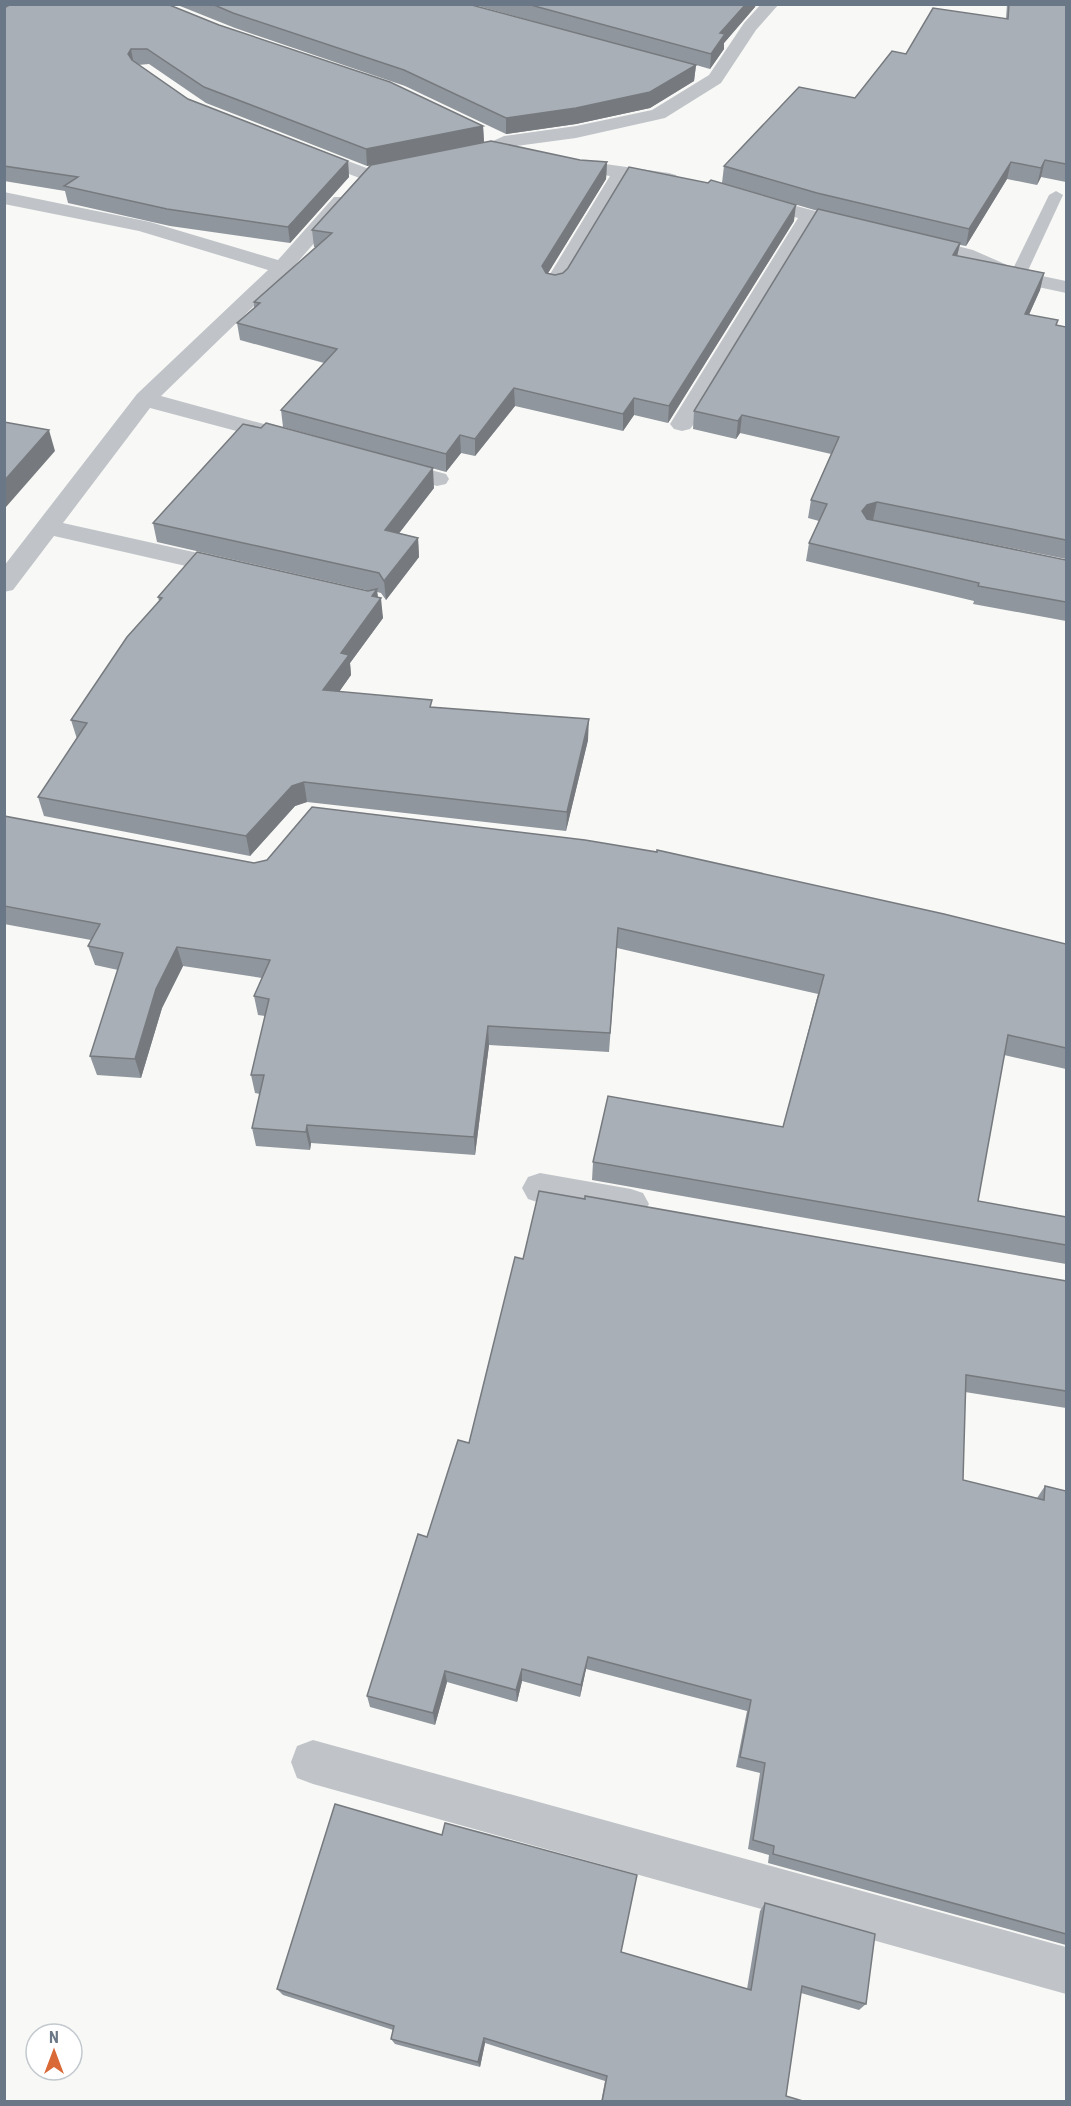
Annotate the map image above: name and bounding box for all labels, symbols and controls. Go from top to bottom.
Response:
north arrow [24,2022,84,2082]
text: N [49,2028,59,2047]

